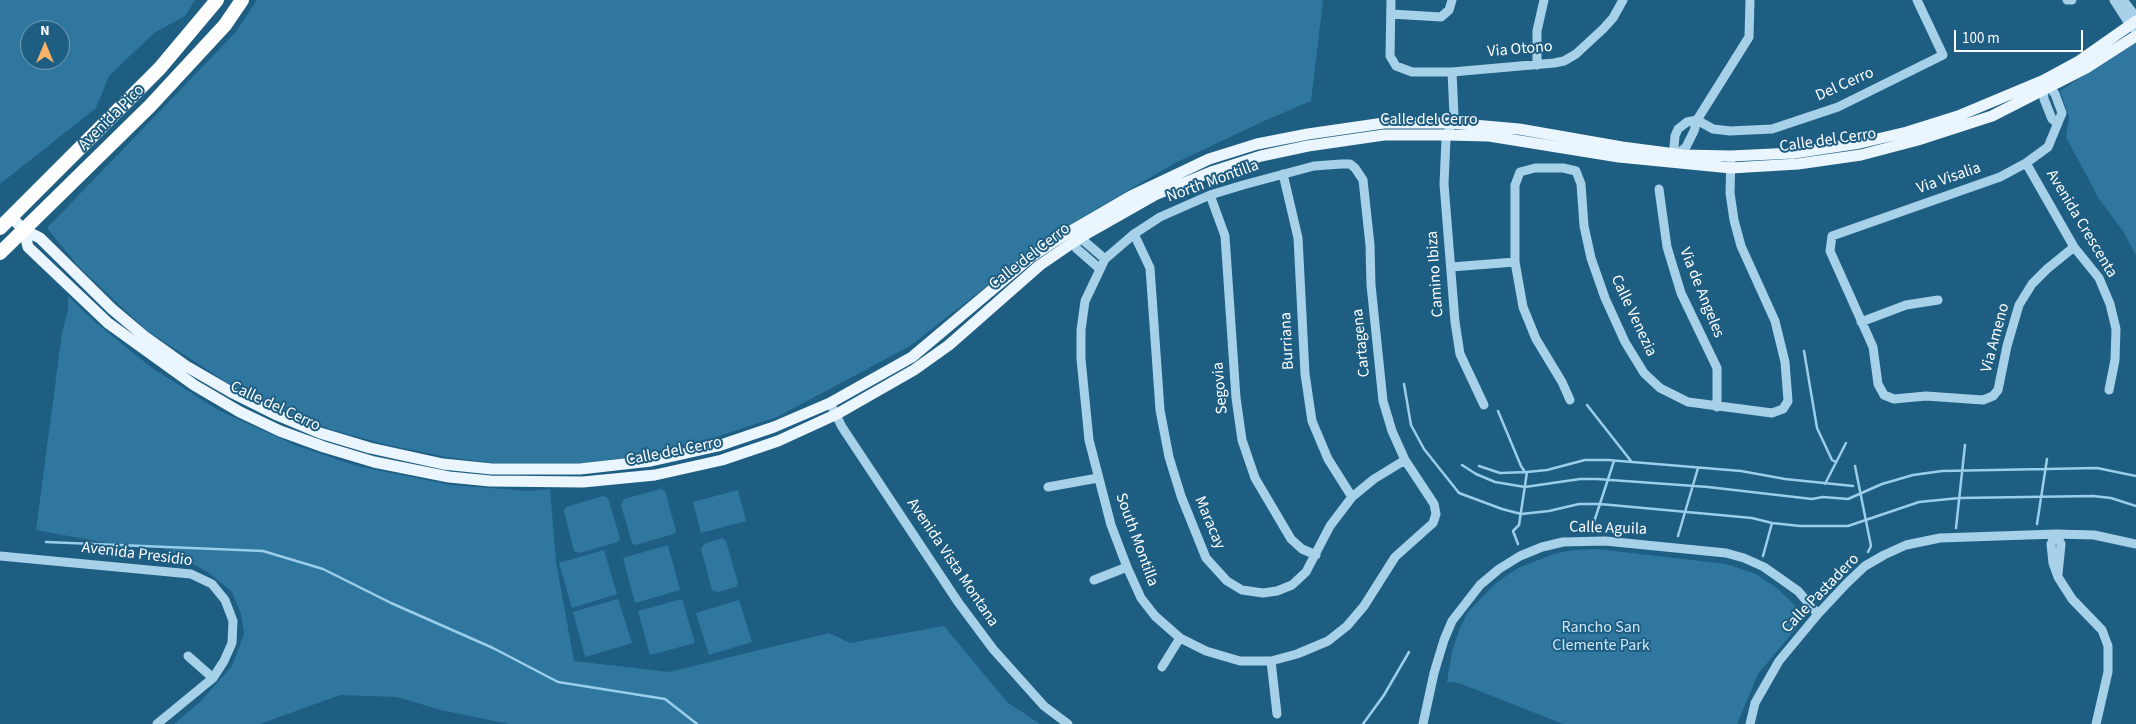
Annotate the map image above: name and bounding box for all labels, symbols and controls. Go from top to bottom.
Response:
north arrow [20,20,70,70]
scale bar [1956,20,2085,52]
text: N [40,21,50,41]
text: 100 m [1962,28,2000,49]
street label: Via Otono [1487,38,1553,62]
street label: Del Cerro [1813,64,1877,106]
street label: Avenida Pico [75,81,149,155]
street label: Calle del Cerro [1380,110,1478,130]
street label: Calle del Cerro [1778,125,1878,157]
street label: North Montilla [1164,156,1262,208]
street label: Via Visalia [1914,159,1984,199]
street label: Avenida Crescenta [2041,166,2121,282]
street label: Calle del Cerro [986,219,1074,295]
street label: Camino Ibiza [1423,230,1449,318]
street label: Via de Angeles [1674,245,1728,341]
street label: Calle Venezia [1606,272,1660,360]
street label: Via Ameno [1978,301,2014,375]
street label: Cartagena [1349,308,1375,378]
street label: Burriana [1277,312,1299,370]
street label: Segovia [1209,361,1233,415]
street label: Calle del Cerro [227,378,323,436]
street label: Calle del Cerro [624,433,724,471]
street label: South Montilla [1110,491,1162,589]
street label: Maracay [1189,494,1229,552]
street label: Avenida Vista Montana [902,495,1002,631]
street label: Calle Aguila [1569,518,1647,540]
street label: Avenida Presidio [81,539,193,571]
street label: Calle Pastadero [1778,550,1864,638]
park label: Rancho San Clemente Park [1552,618,1650,656]

